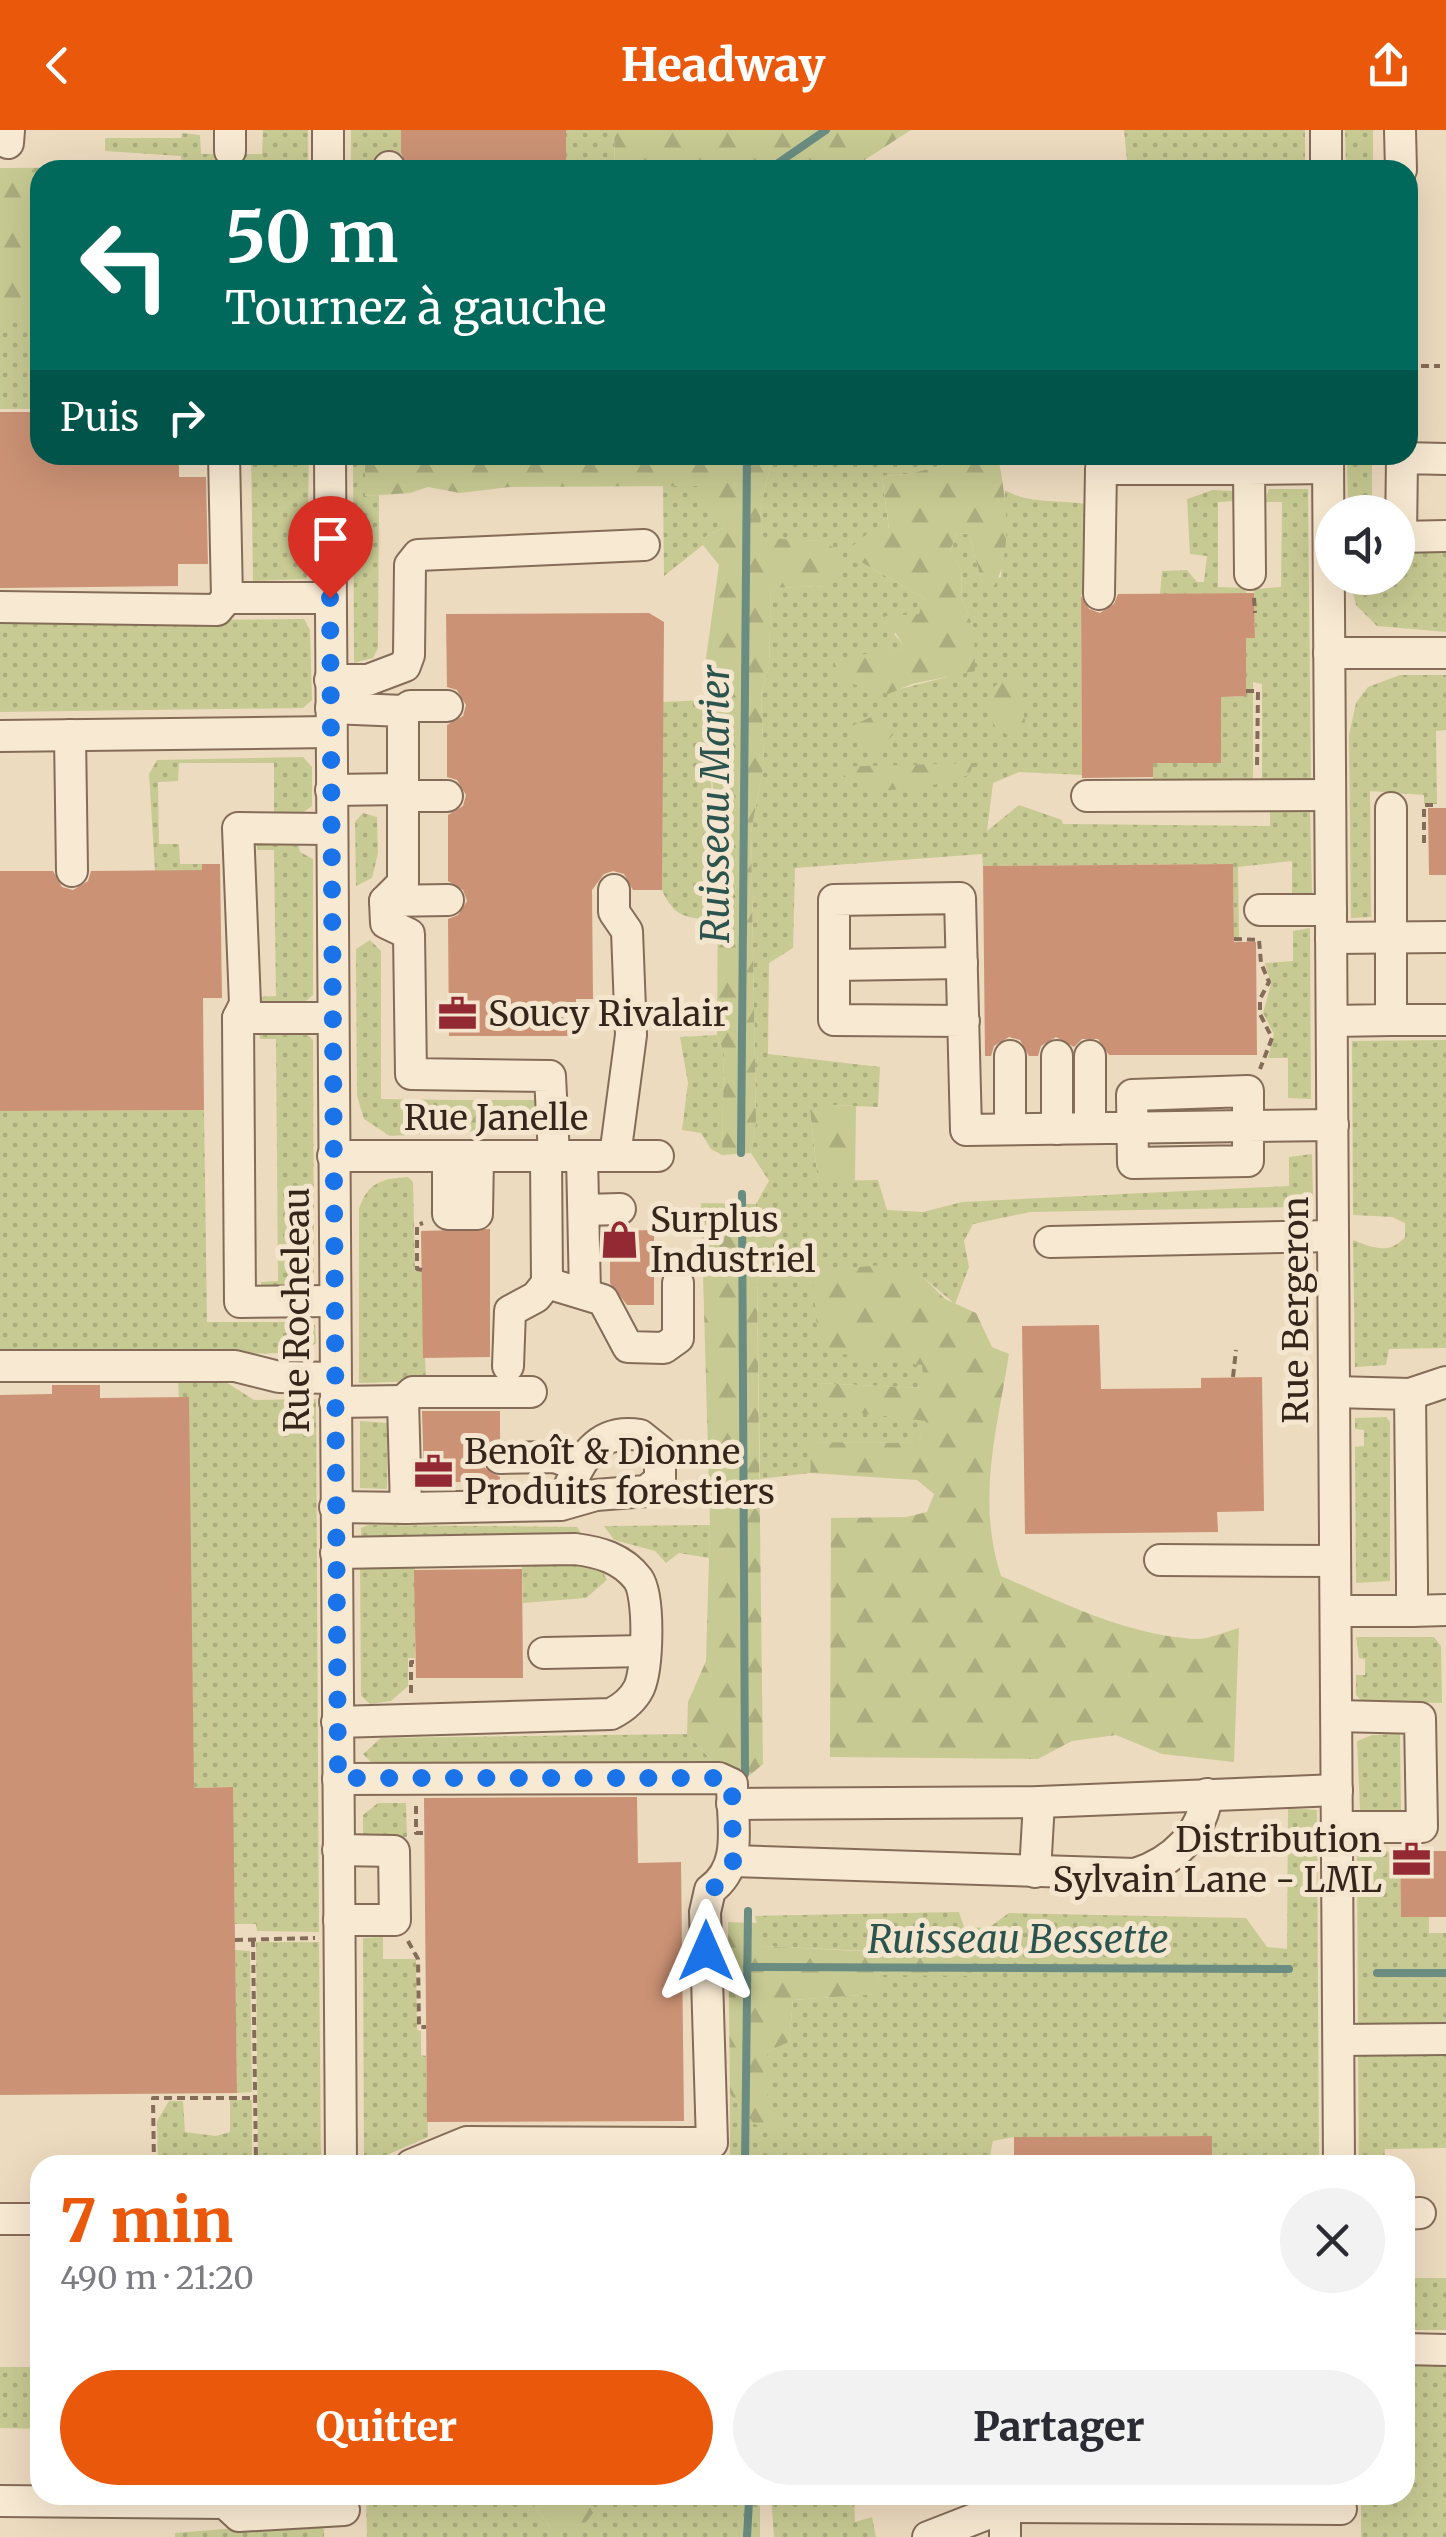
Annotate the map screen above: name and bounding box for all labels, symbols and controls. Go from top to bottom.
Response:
text: Headway [621,37,825,93]
icon: back [30,38,85,93]
icon: share [1361,38,1416,93]
text: 50 m [225,193,398,281]
icon: left [60,200,190,330]
text: Tournez à gauche [225,280,607,336]
icon: right [159,390,214,445]
text: Puis [60,394,139,441]
map controls [1315,495,1415,595]
button: sound [1315,495,1415,595]
pin [288,496,373,599]
icon: arrive [303,511,358,566]
water label: Ruisseau Marier [692,664,739,943]
place label: Soucy Rivalair [488,992,728,1036]
office icon: Soucy Rivalair [437,993,479,1035]
street label: Rue Janelle [404,1096,588,1140]
street label: Rue Rocheleau [275,1187,319,1433]
street label: Rue Bergeron [1274,1196,1318,1424]
place label: Surplus Industriel [650,1198,816,1282]
shop icon: Surplus Industriel [599,1219,641,1261]
place label: Benoît & Dionne Produits forestiers [464,1430,775,1514]
office icon: Benoît & Dionne Produits forestiers [413,1451,455,1493]
place label: Distribution Sylvain Lane - LML [1052,1818,1382,1902]
office icon: Distribution Sylvain Lane - LML [1391,1839,1433,1881]
position arrow [654,1899,758,2003]
water label: Ruisseau Bessette [867,1916,1169,1963]
text: 7 min [60,2183,233,2258]
button: close [1280,2188,1385,2293]
text: 490 m · 21:20 [60,2258,254,2298]
button: Quitter [60,2370,713,2485]
button: Partager [733,2370,1385,2485]

